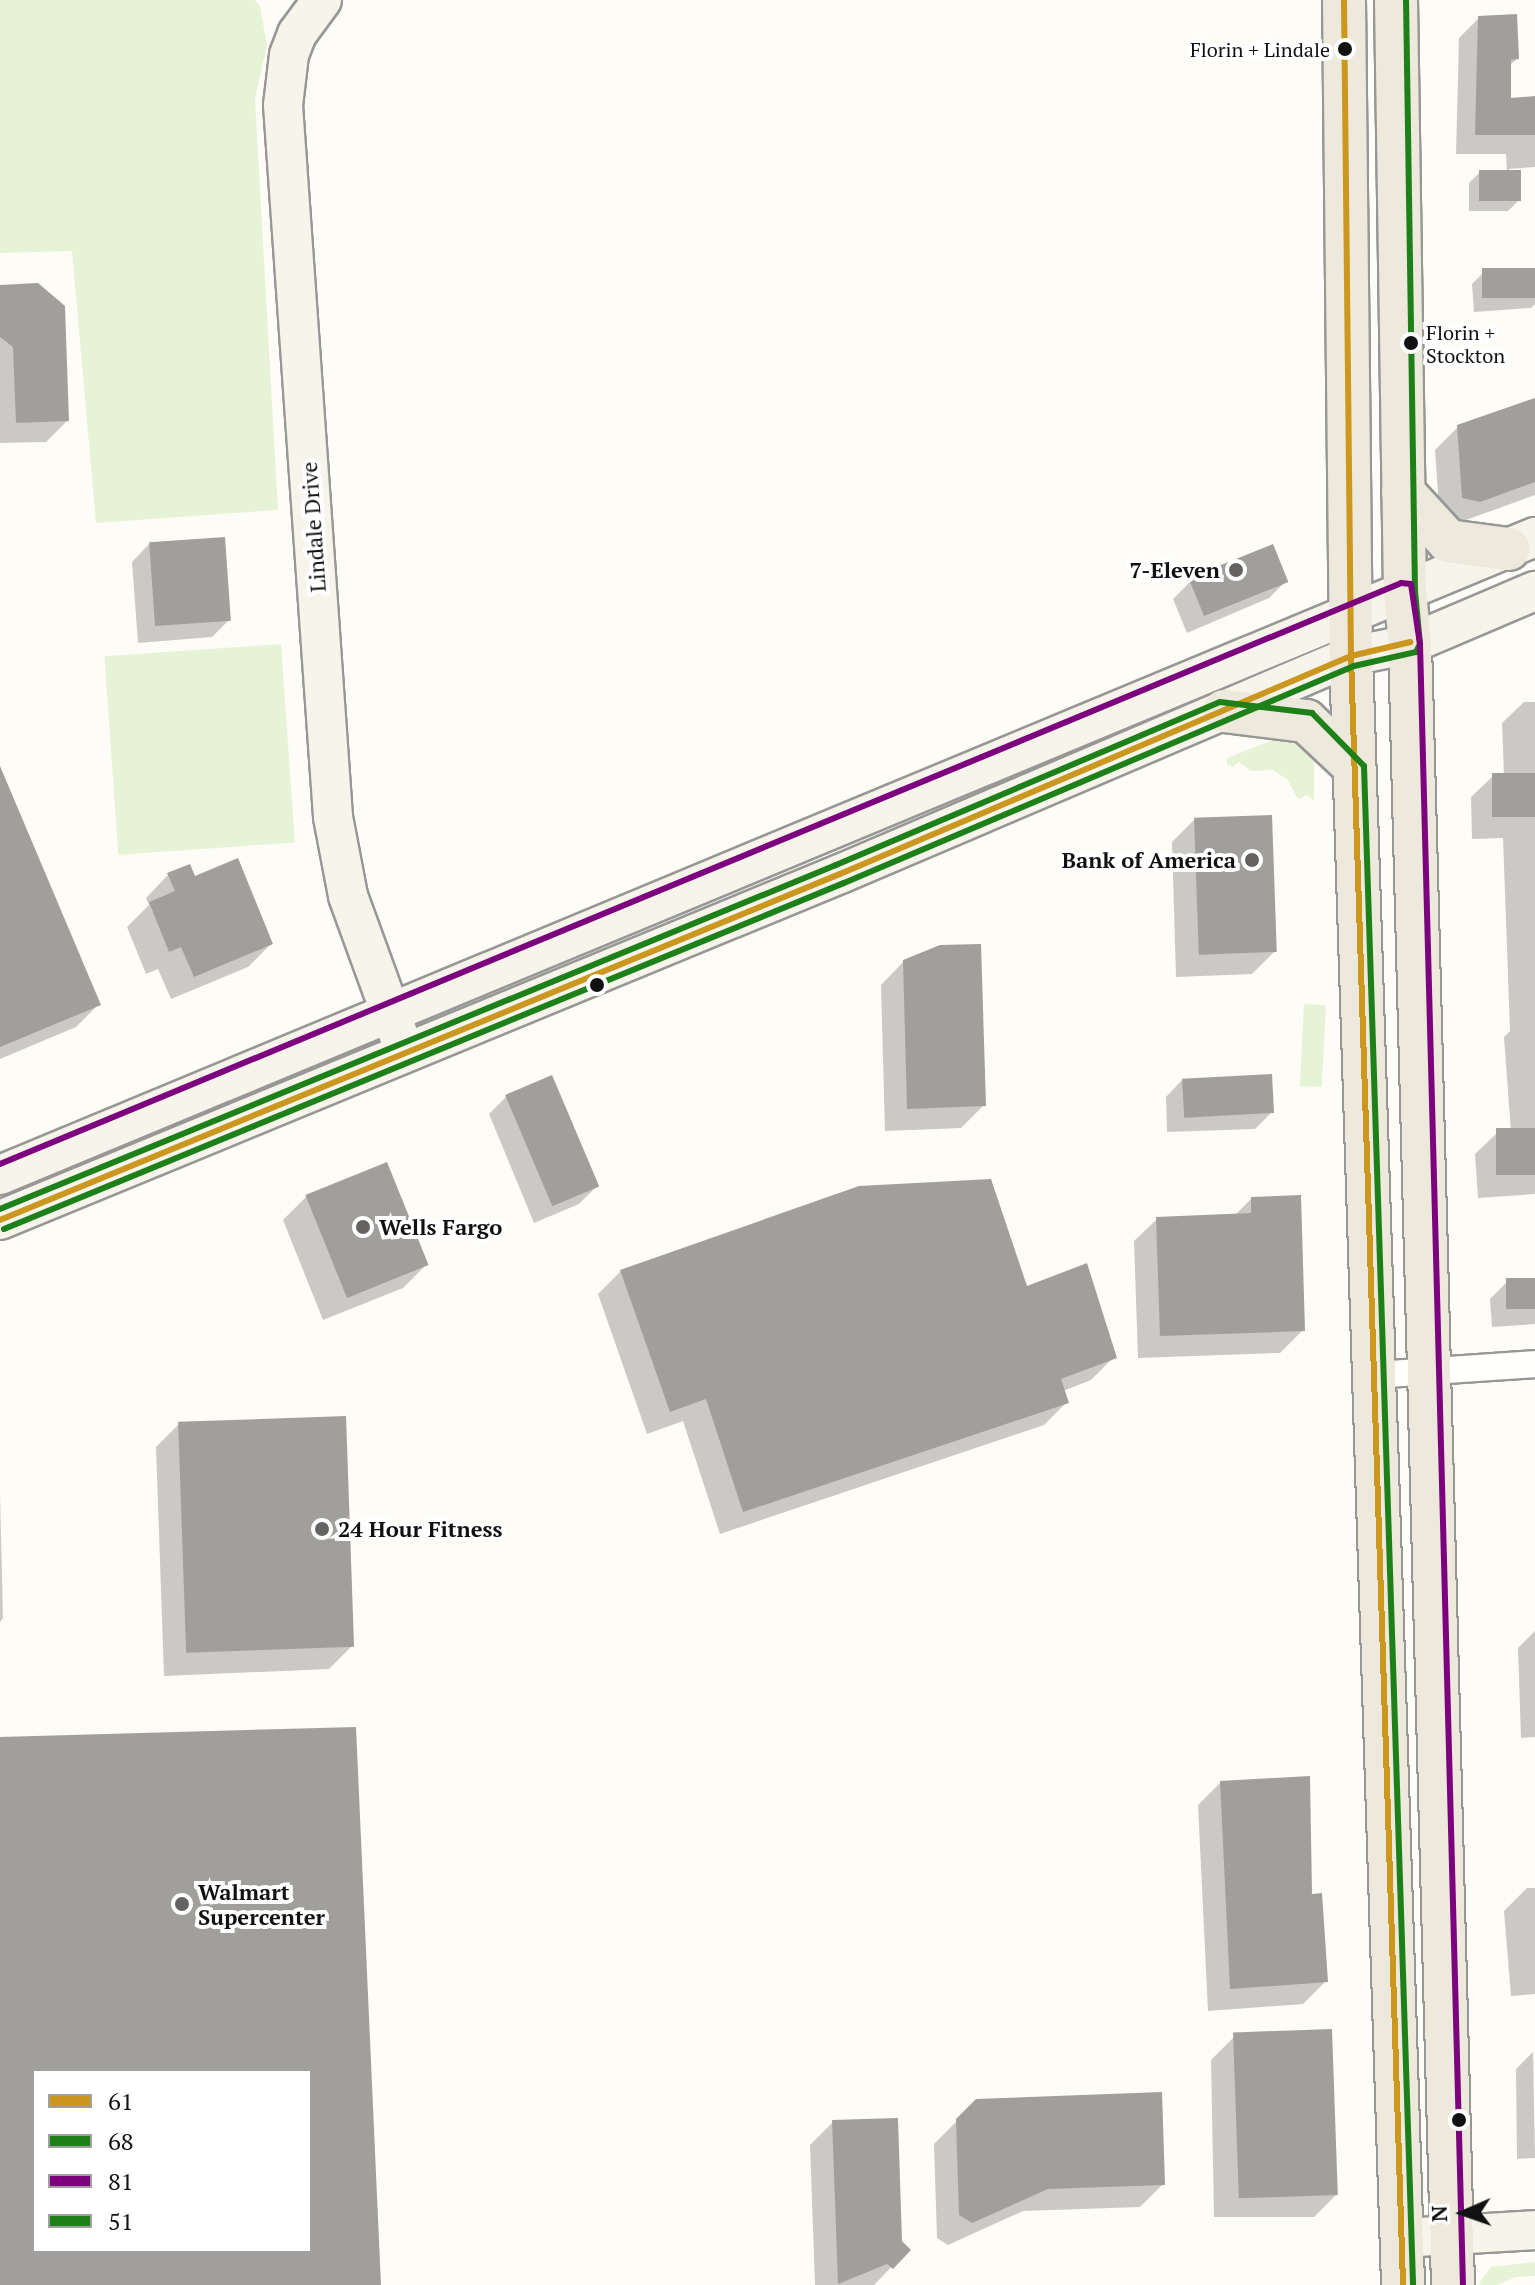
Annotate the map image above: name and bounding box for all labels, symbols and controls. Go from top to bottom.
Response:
place label: Florin + Lindale [1190,37,1330,61]
marker: Florin + Lindale [1337,41,1353,57]
place label: Florin + Stockton [1426,320,1505,367]
marker: Florin + Stockton [1403,335,1419,351]
street label: Lindale Drive [295,461,331,593]
place label: 7-Eleven [1130,557,1220,583]
marker: 7-Eleven [1227,561,1245,579]
place label: Bank of America [1061,847,1236,873]
marker: Bank of America [1243,851,1261,869]
unlabelled marker [589,977,605,993]
place label: Wells Fargo [379,1214,502,1240]
marker: Wells Fargo [354,1218,372,1236]
place label: 24 Hour Fitness [338,1516,502,1542]
marker: 24 Hour Fitness [313,1520,331,1538]
place label: Walmart Supercenter [198,1878,325,1930]
marker: Walmart Supercenter [173,1895,191,1913]
legend [32,2069,312,2253]
text: 61 [108,2085,134,2117]
unlabelled marker [1451,2112,1467,2128]
text: 68 [108,2125,134,2157]
text: 81 [108,2165,134,2197]
north arrow [1423,2173,1503,2253]
text: 51 [108,2205,134,2237]
text: N [1424,2205,1453,2223]

